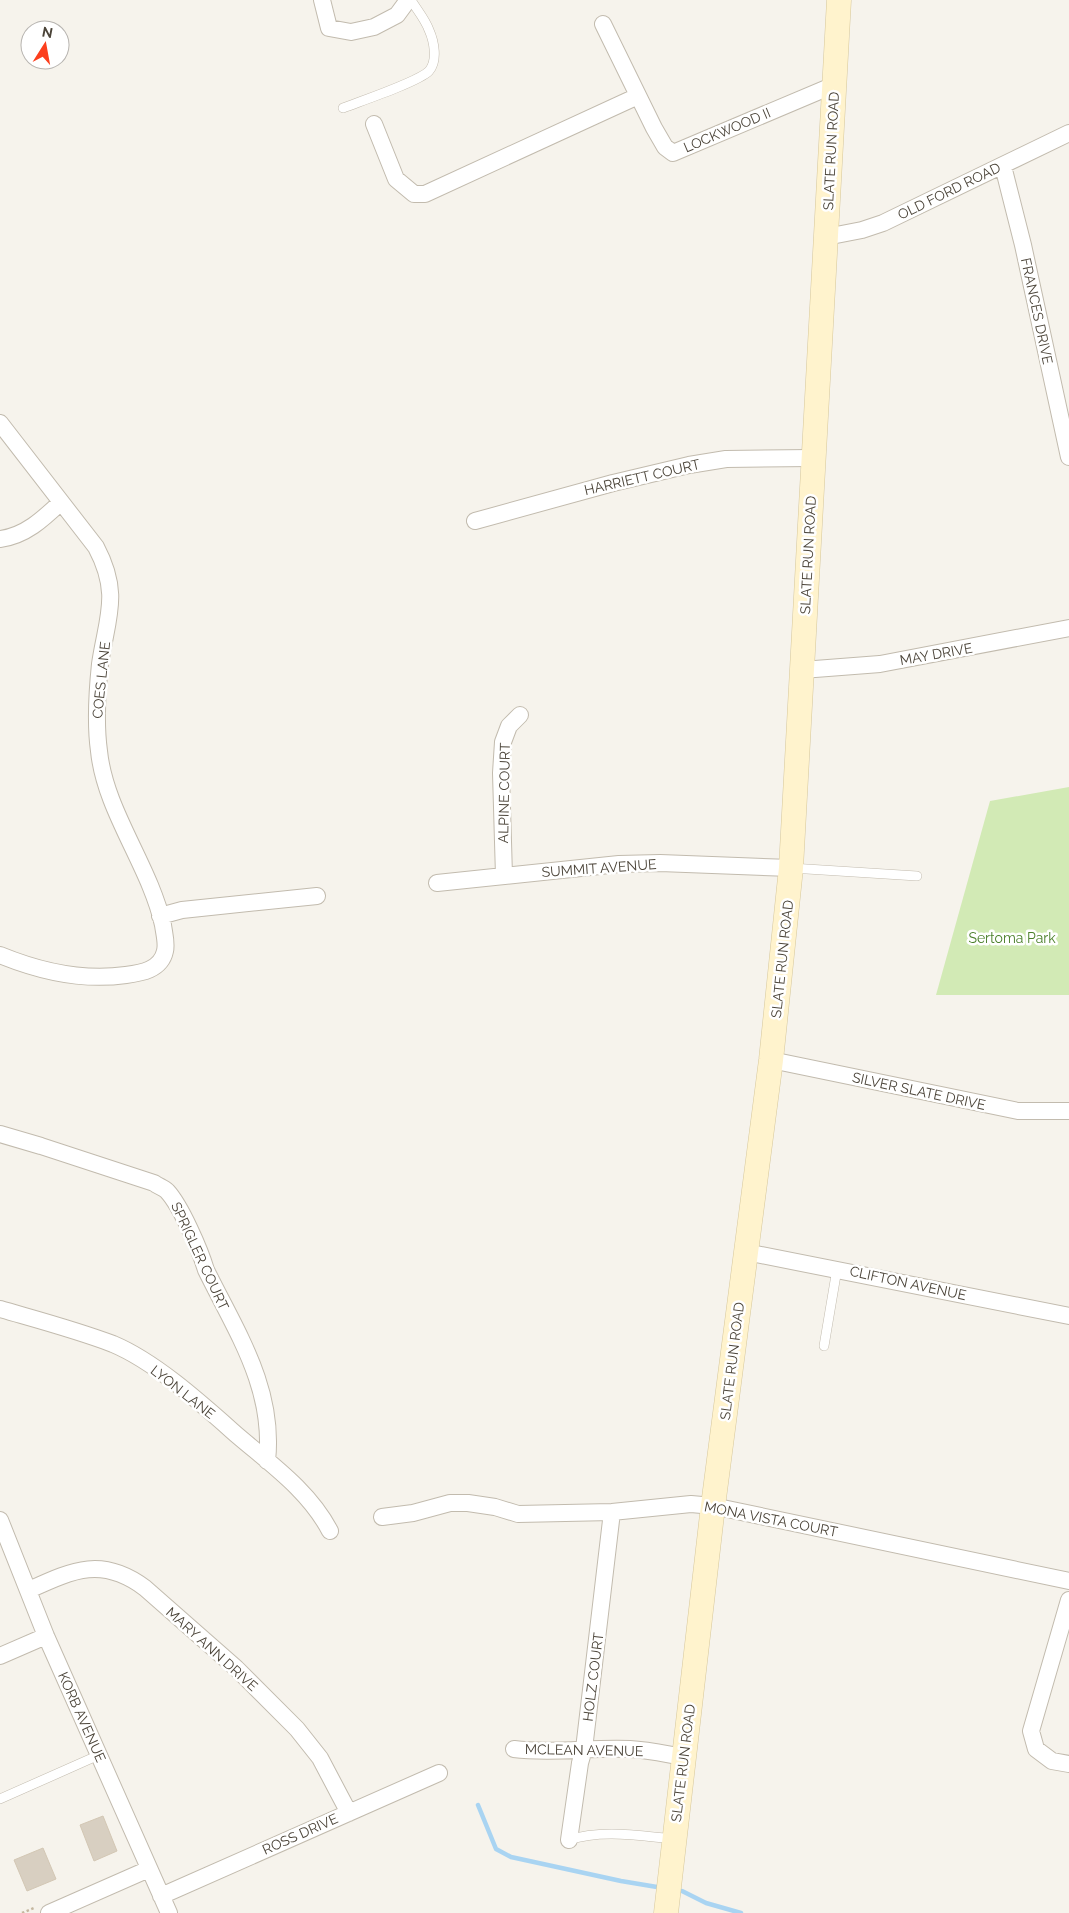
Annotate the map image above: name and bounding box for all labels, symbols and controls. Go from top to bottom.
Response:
north arrow [20,20,70,70]
text: N [41,23,54,41]
street label: SLATE RUN ROAD [820,91,842,211]
street label: LOCKWOOD II [681,105,773,155]
street label: OLD FORD ROAD [895,159,1003,223]
street label: FRANCES DRIVE [1018,256,1056,366]
street label: HARRIETT COURT [582,456,702,498]
street label: SLATE RUN ROAD [797,495,819,615]
street label: MAY DRIVE [898,640,974,668]
street label: COES LANE [89,641,113,719]
street label: ALPINE COURT [495,742,513,844]
street label: SUMMIT AVENUE [541,856,657,880]
street label: SLATE RUN ROAD [768,899,796,1019]
park label: Sertoma Park [968,930,1056,946]
street label: SILVER SLATE DRIVE [851,1069,987,1113]
street label: SPRIGLER COURT [168,1199,232,1313]
street label: CLIFTON AVENUE [848,1263,968,1303]
street label: SLATE RUN ROAD [717,1301,747,1421]
street label: LYON LANE [148,1362,218,1422]
street label: MONA VISTA COURT [703,1498,839,1540]
street label: MARY ANN DRIVE [163,1604,261,1694]
street label: HOLZ COURT [580,1631,606,1722]
street label: KORB AVENUE [55,1669,109,1765]
street label: SLATE RUN ROAD [668,1703,698,1823]
street label: MCLEAN AVENUE [525,1741,643,1759]
street label: ROSS DRIVE [260,1810,340,1858]

